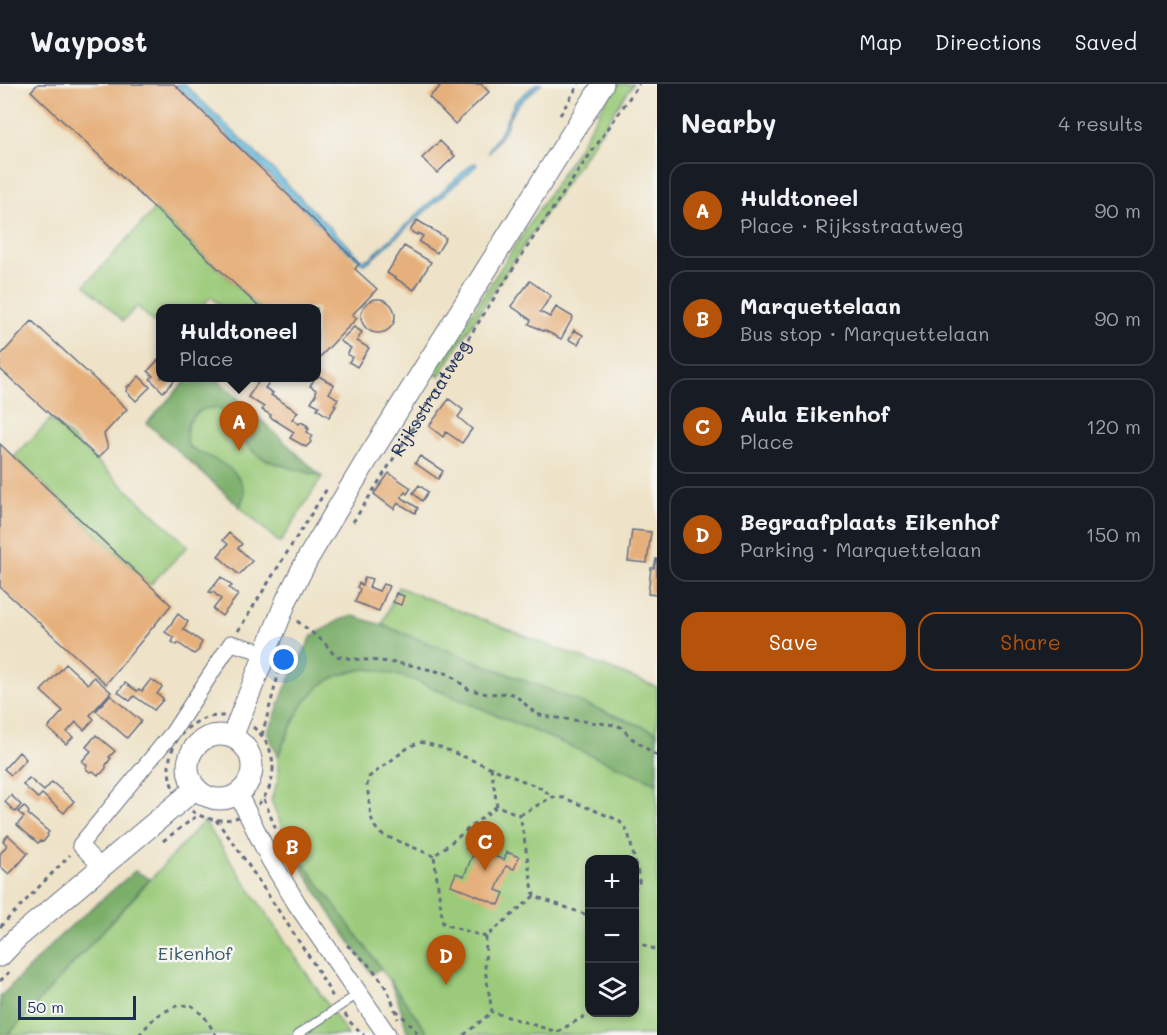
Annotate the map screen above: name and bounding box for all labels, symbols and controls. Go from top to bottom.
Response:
text: Waypost [30,23,147,59]
text: Map [859,28,902,55]
text: Directions [935,28,1042,55]
text: Saved [1075,28,1137,55]
text: Nearby [681,106,776,140]
text: 4 results [1058,110,1143,136]
text: Huldtoneel [740,183,858,212]
text: A [696,197,709,223]
text: 90 m [1095,197,1141,223]
text: Place · Rijksstraatweg [740,212,963,238]
text: Marquettelaan [740,291,901,320]
popup [156,304,321,382]
text: B [696,305,709,331]
text: 90 m [1095,305,1141,331]
text: Huldtoneel [179,316,298,345]
text: Bus stop · Marquettelaan [740,320,989,346]
street label: Rijksstraatweg [385,335,475,461]
text: Place [179,345,233,371]
text: Aula Eikenhof [740,399,890,428]
pin: A [220,402,258,451]
text: C [695,413,710,439]
text: 120 m [1086,413,1141,439]
text: Place [740,428,794,454]
text: Begraafplaats Eikenhof [740,507,999,536]
text: D [695,521,710,547]
text: 150 m [1086,521,1141,547]
text: Parking · Marquettelaan [740,536,981,562]
button: Save [681,612,906,671]
button: Share [918,612,1143,671]
your location [269,645,298,674]
pin: C [466,822,504,871]
pin: B [272,826,312,876]
map controls [585,855,639,1017]
button: + [585,855,639,909]
button: − [585,909,639,963]
pin: D [426,936,466,985]
park label: Eikenhof [158,941,233,965]
button: layers [585,963,639,1017]
scale bar [18,993,136,1020]
text: 50 m [27,996,64,1017]

